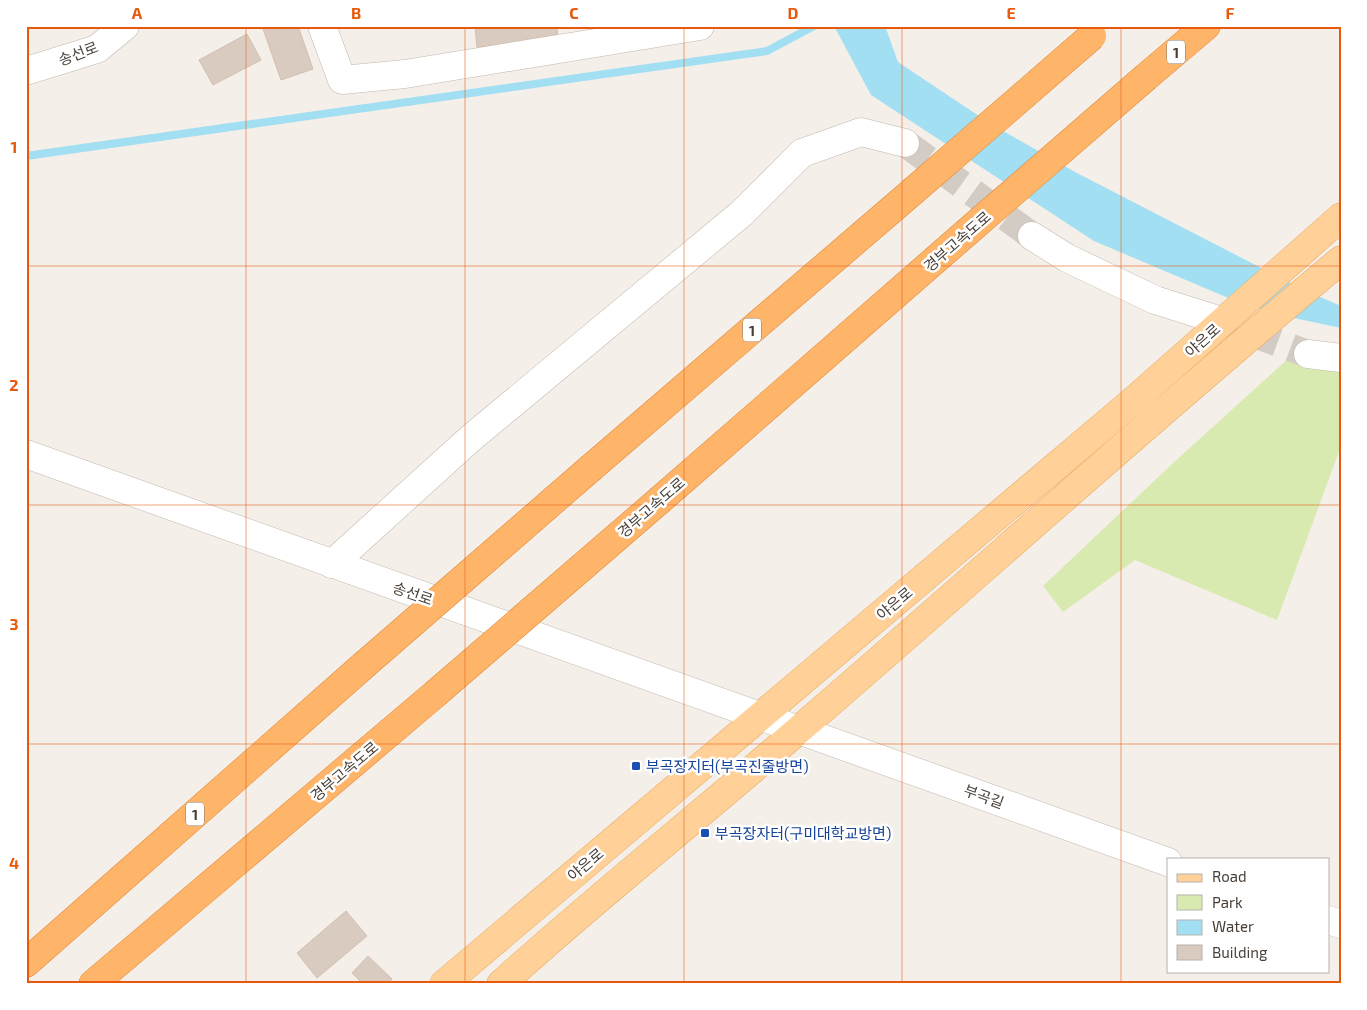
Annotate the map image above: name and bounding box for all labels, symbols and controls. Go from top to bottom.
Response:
text: A [132,3,143,22]
text: B [351,3,361,22]
text: C [569,3,579,22]
text: D [788,3,799,22]
text: E [1006,3,1016,22]
text: F [1226,3,1235,22]
street label: 송선로 [55,37,101,69]
road number: 1 [1167,41,1185,64]
text: 1 [11,137,17,156]
street label: 경부고속도로 [920,207,994,275]
road number: 1 [743,318,761,342]
street label: 야은로 [1181,319,1223,361]
text: 2 [9,375,19,394]
street label: 경부고속도로 [614,473,688,541]
street label: 송선로 [390,578,436,608]
street label: 야은로 [872,583,916,623]
text: 3 [9,614,19,633]
street label: 경부고속도로 [306,737,382,805]
place label: 부곡장지터(부곡진줄방면) [646,757,809,775]
marker: 부곡장지터(부곡진줄방면) [630,760,642,772]
street label: 부곡길 [961,780,1007,812]
road number: 1 [186,802,204,826]
place label: 부곡장자터(구미대학교방면) [715,824,891,842]
marker: 부곡장자터(구미대학교방면) [699,827,711,839]
street label: 야은로 [563,844,607,884]
text: 4 [9,853,19,872]
legend [1167,858,1330,972]
text: Road [1212,867,1247,885]
text: Park [1212,893,1243,911]
text: Water [1212,917,1254,935]
text: Building [1212,943,1268,961]

